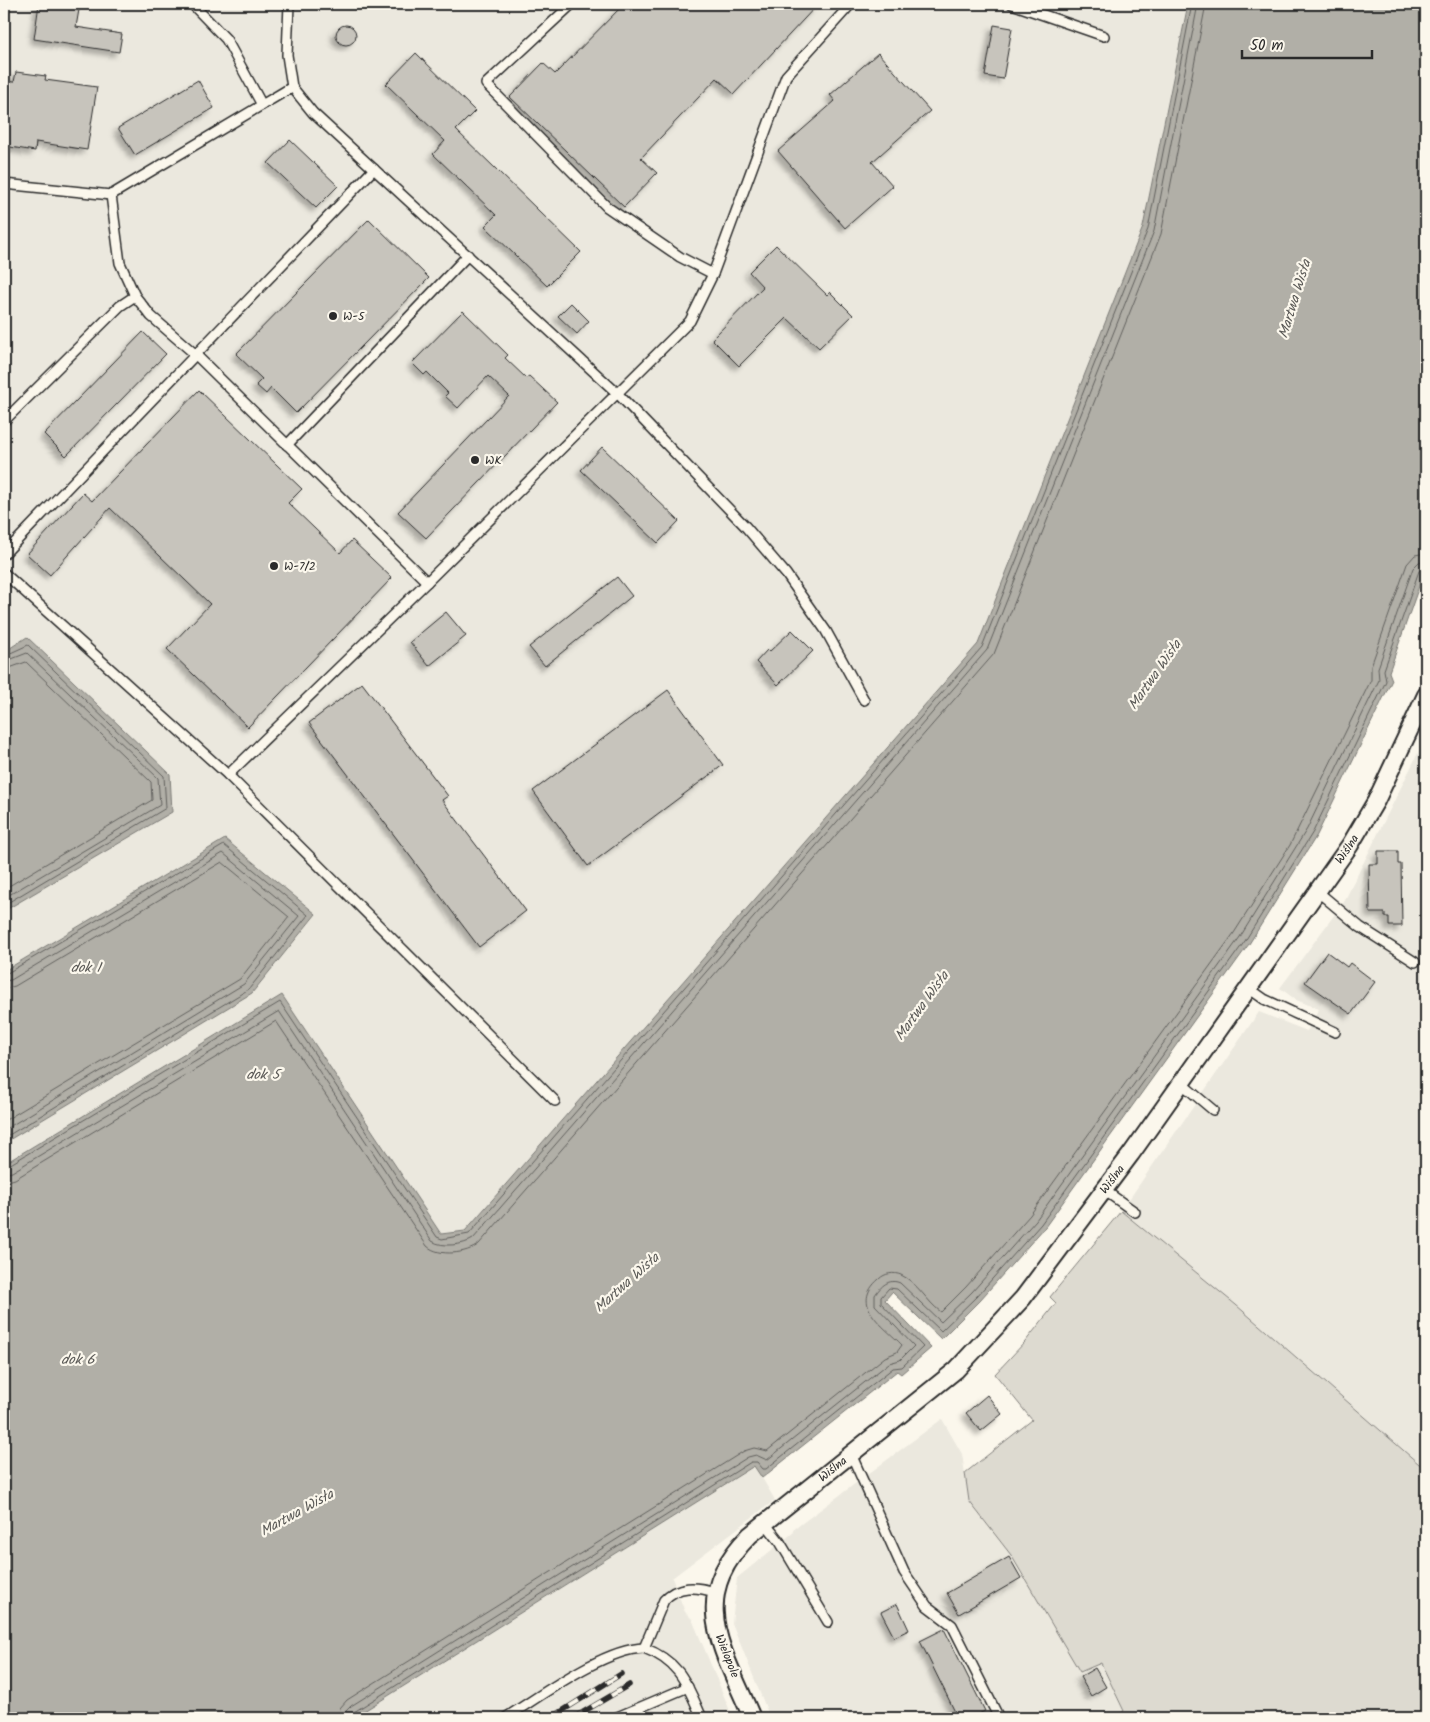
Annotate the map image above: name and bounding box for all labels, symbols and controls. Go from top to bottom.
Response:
scale bar [1242,28,1372,60]
text: 50 m [1250,34,1284,58]
water label: Martwa Wisła [1273,256,1318,341]
place label: W-5 [343,307,366,326]
marker: W-5 [327,310,339,322]
place label: WK [485,451,502,470]
marker: WK [469,454,481,466]
place label: W-7/2 [284,557,316,576]
marker: W-7/2 [268,560,280,572]
water label: Martwa Wisła [1123,634,1188,715]
street label: Wiślna [1330,830,1364,868]
water label: dok 1 [71,957,104,979]
water label: Martwa Wisła [889,966,956,1045]
water label: dok 5 [246,1064,283,1086]
street label: Wiślna [1095,1160,1130,1198]
water label: Martwa Wisła [589,1247,666,1318]
water label: dok 6 [61,1349,96,1371]
street label: Wiślna [814,1451,851,1486]
water label: Martwa Wisła [256,1483,339,1542]
street label: Wielopole [710,1631,745,1681]

